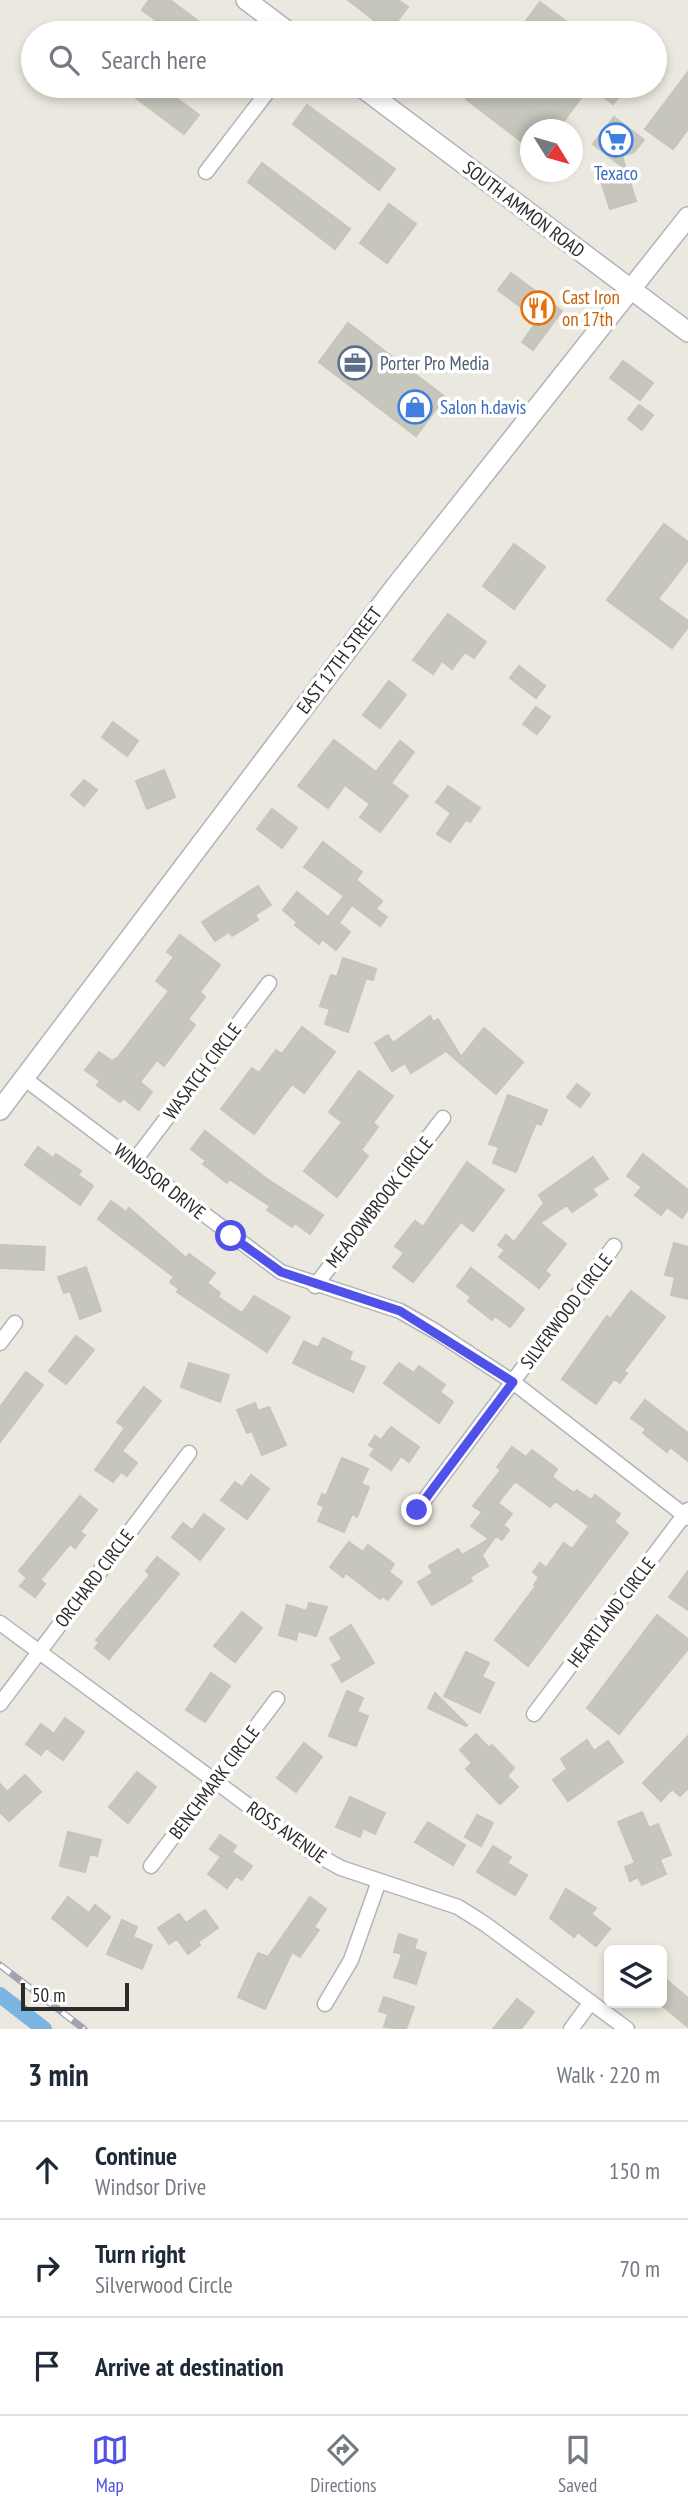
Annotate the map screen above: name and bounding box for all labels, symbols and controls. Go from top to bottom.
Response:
search box [21,21,667,98]
icon: search [45,41,83,79]
text: Search here [101,43,207,76]
north arrow [520,119,583,182]
supermarket icon: Texaco [597,121,635,159]
street label: SOUTH AMMON ROAD [458,155,590,263]
place label: Texaco [594,161,638,185]
place label: Cast Iron on 17th [562,285,620,331]
restaurant icon: Cast Iron on 17th [519,289,557,327]
office icon: Porter Pro Media [336,344,374,382]
place label: Porter Pro Media [380,351,489,375]
shop icon: Salon h.davis [396,388,434,426]
place label: Salon h.davis [440,395,526,419]
street label: EAST 17TH STREET [291,601,387,718]
street label: WASATCH CIRCLE [158,1018,246,1124]
street label: MEADOWBROOK CIRCLE [320,1132,438,1272]
street label: WINDSOR DRIVE [109,1138,211,1224]
route start [215,1220,246,1251]
street label: SILVERWOOD CIRCLE [515,1249,617,1373]
route end [401,1494,432,1525]
street label: ORCHARD CIRCLE [49,1524,139,1632]
street label: HEARTLAND CIRCLE [562,1552,660,1672]
street label: BENCHMARK CIRCLE [164,1721,264,1843]
street label: ROSS AVENUE [242,1796,332,1868]
map controls [604,1945,667,2008]
button: layers [604,1945,667,2008]
scale bar [21,1980,130,2012]
text: 50 m [32,1983,66,2007]
text: 3 min [28,2055,89,2094]
text: Walk · 220 m [557,2060,660,2089]
text: Continue [95,2139,177,2172]
icon: ahead [28,2151,66,2189]
text: 150 m [609,2156,660,2185]
text: Windsor Drive [95,2172,206,2201]
text: Turn right [95,2237,186,2270]
icon: right [28,2249,66,2287]
text: 70 m [619,2254,660,2283]
text: Silverwood Circle [95,2270,233,2299]
icon: arrive [28,2347,66,2385]
text: Arrive at destination [95,2350,284,2383]
tab: Map [91,2431,129,2497]
tab: Directions [310,2431,376,2497]
tab: Saved [558,2431,597,2497]

